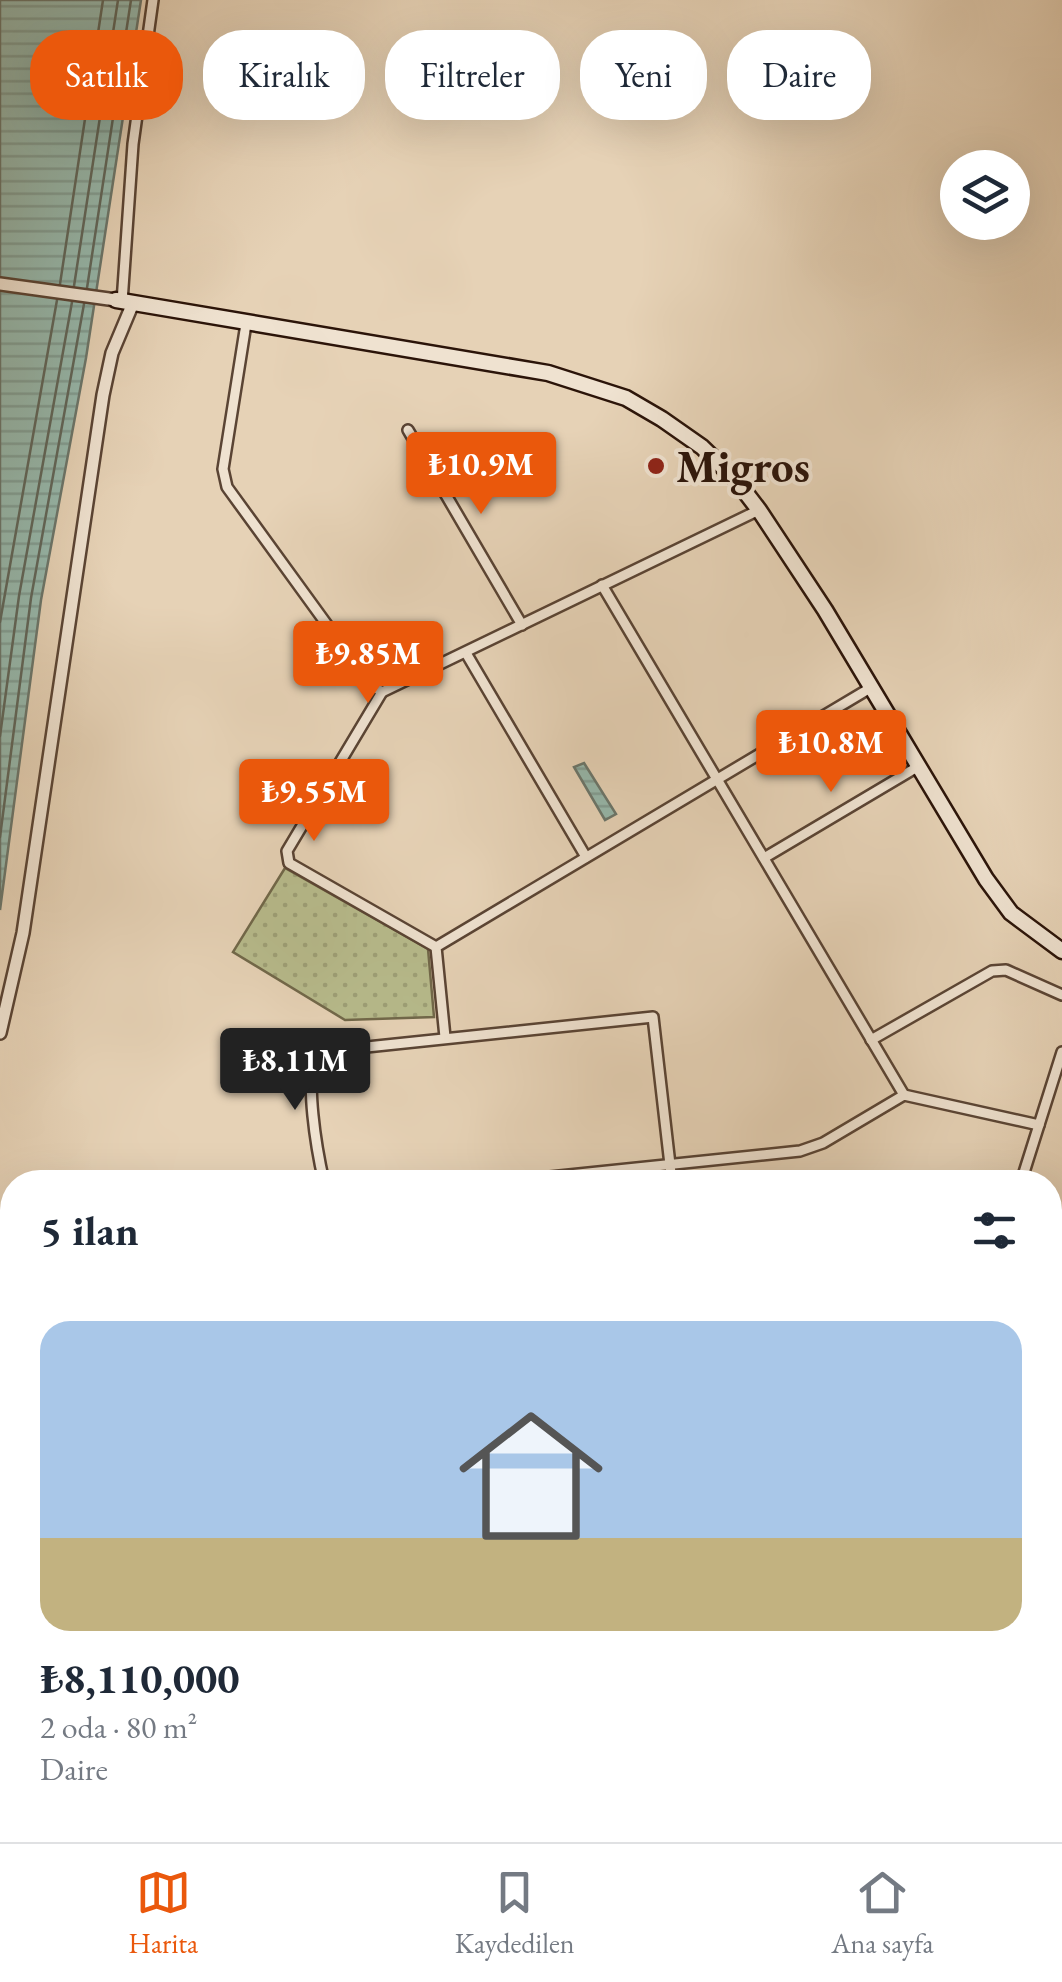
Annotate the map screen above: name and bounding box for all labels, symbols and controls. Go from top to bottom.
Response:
chip: Satılık [30,30,183,120]
chip: Kiralık [203,30,365,120]
chip: Filtreler [385,30,560,120]
chip: Yeni [580,30,707,120]
chip: Daire [727,30,871,120]
map controls [940,150,1030,240]
button: layers [940,150,1030,240]
pin: ₺10.9M [400,432,562,517]
place label: Migros [676,437,810,496]
text: ₺10.9M [428,443,534,485]
marker: Migros [645,455,667,477]
pin: ₺9.85M [287,621,449,706]
text: ₺9.85M [315,632,421,674]
pin: ₺10.8M [750,710,912,795]
text: ₺10.8M [778,721,884,763]
pin: ₺9.55M [233,759,395,844]
text: ₺9.55M [261,770,367,812]
pin: ₺8.11M [214,1028,376,1113]
text: ₺8.11M [242,1039,348,1081]
text: 5 ilan [40,1203,139,1258]
icon: filters [967,1203,1022,1258]
icon: home [441,1386,621,1566]
text: ₺8,110,000 [40,1651,239,1706]
text: 2 oda · 80 m² [40,1706,197,1748]
text: Daire [40,1748,108,1790]
tab: Harita [128,1865,198,1961]
tab: Kaydedilen [455,1865,575,1961]
tab: Ana sayfa [831,1865,934,1961]

